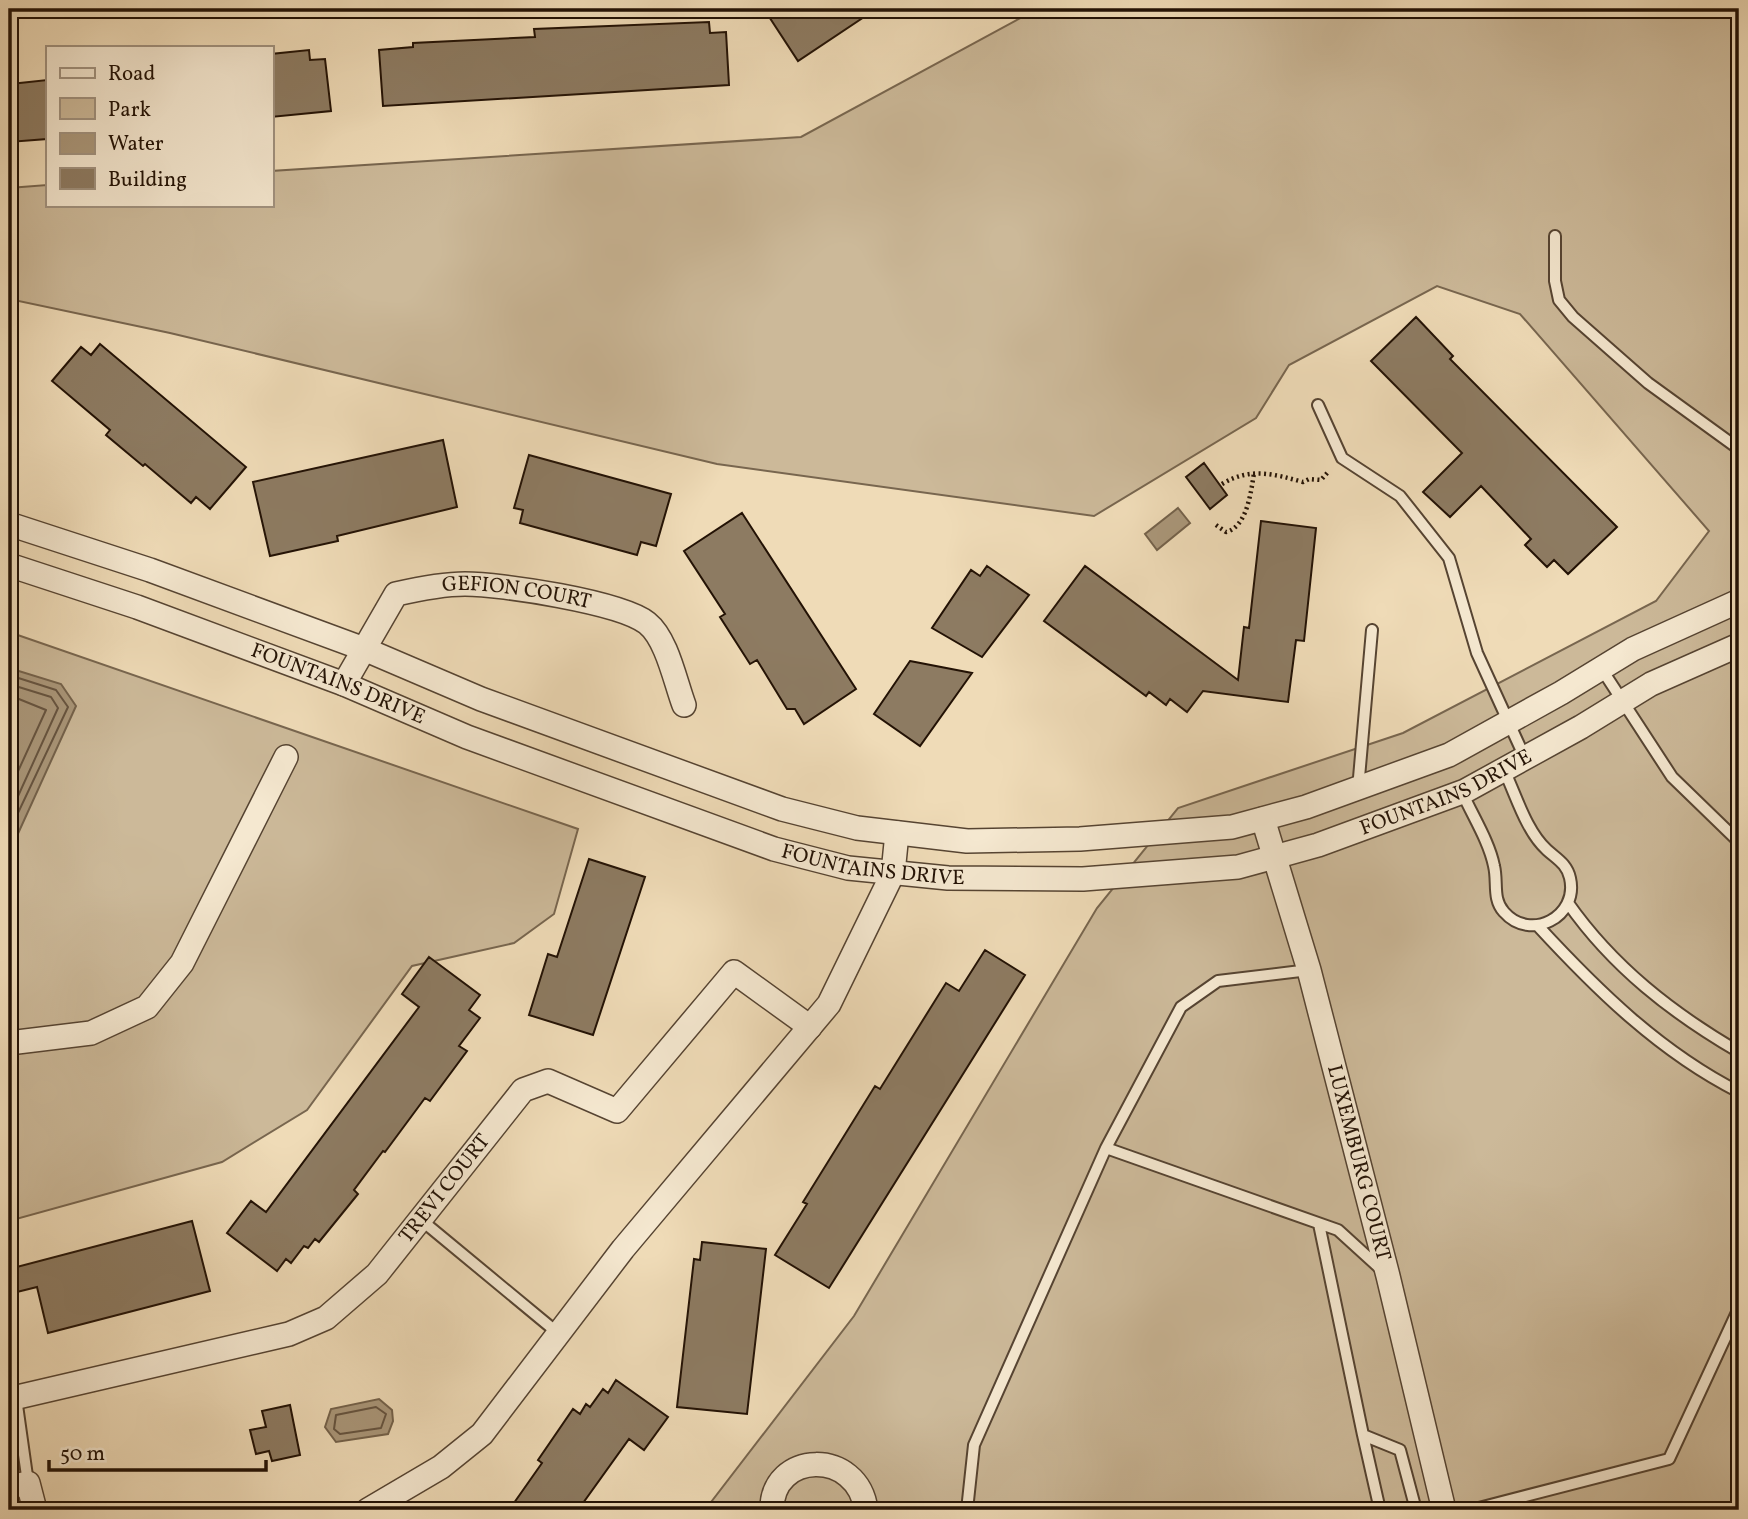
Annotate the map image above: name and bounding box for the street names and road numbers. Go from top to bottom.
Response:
street label: GEFION COURT [441,569,594,616]
street label: FOUNTAINS DRIVE [247,636,430,732]
street label: FOUNTAINS DRIVE [1356,742,1537,843]
street label: FOUNTAINS DRIVE [778,837,965,893]
street label: LUXEMBURG COURT [1320,1062,1398,1264]
street label: TREVI COURT [392,1128,497,1250]

